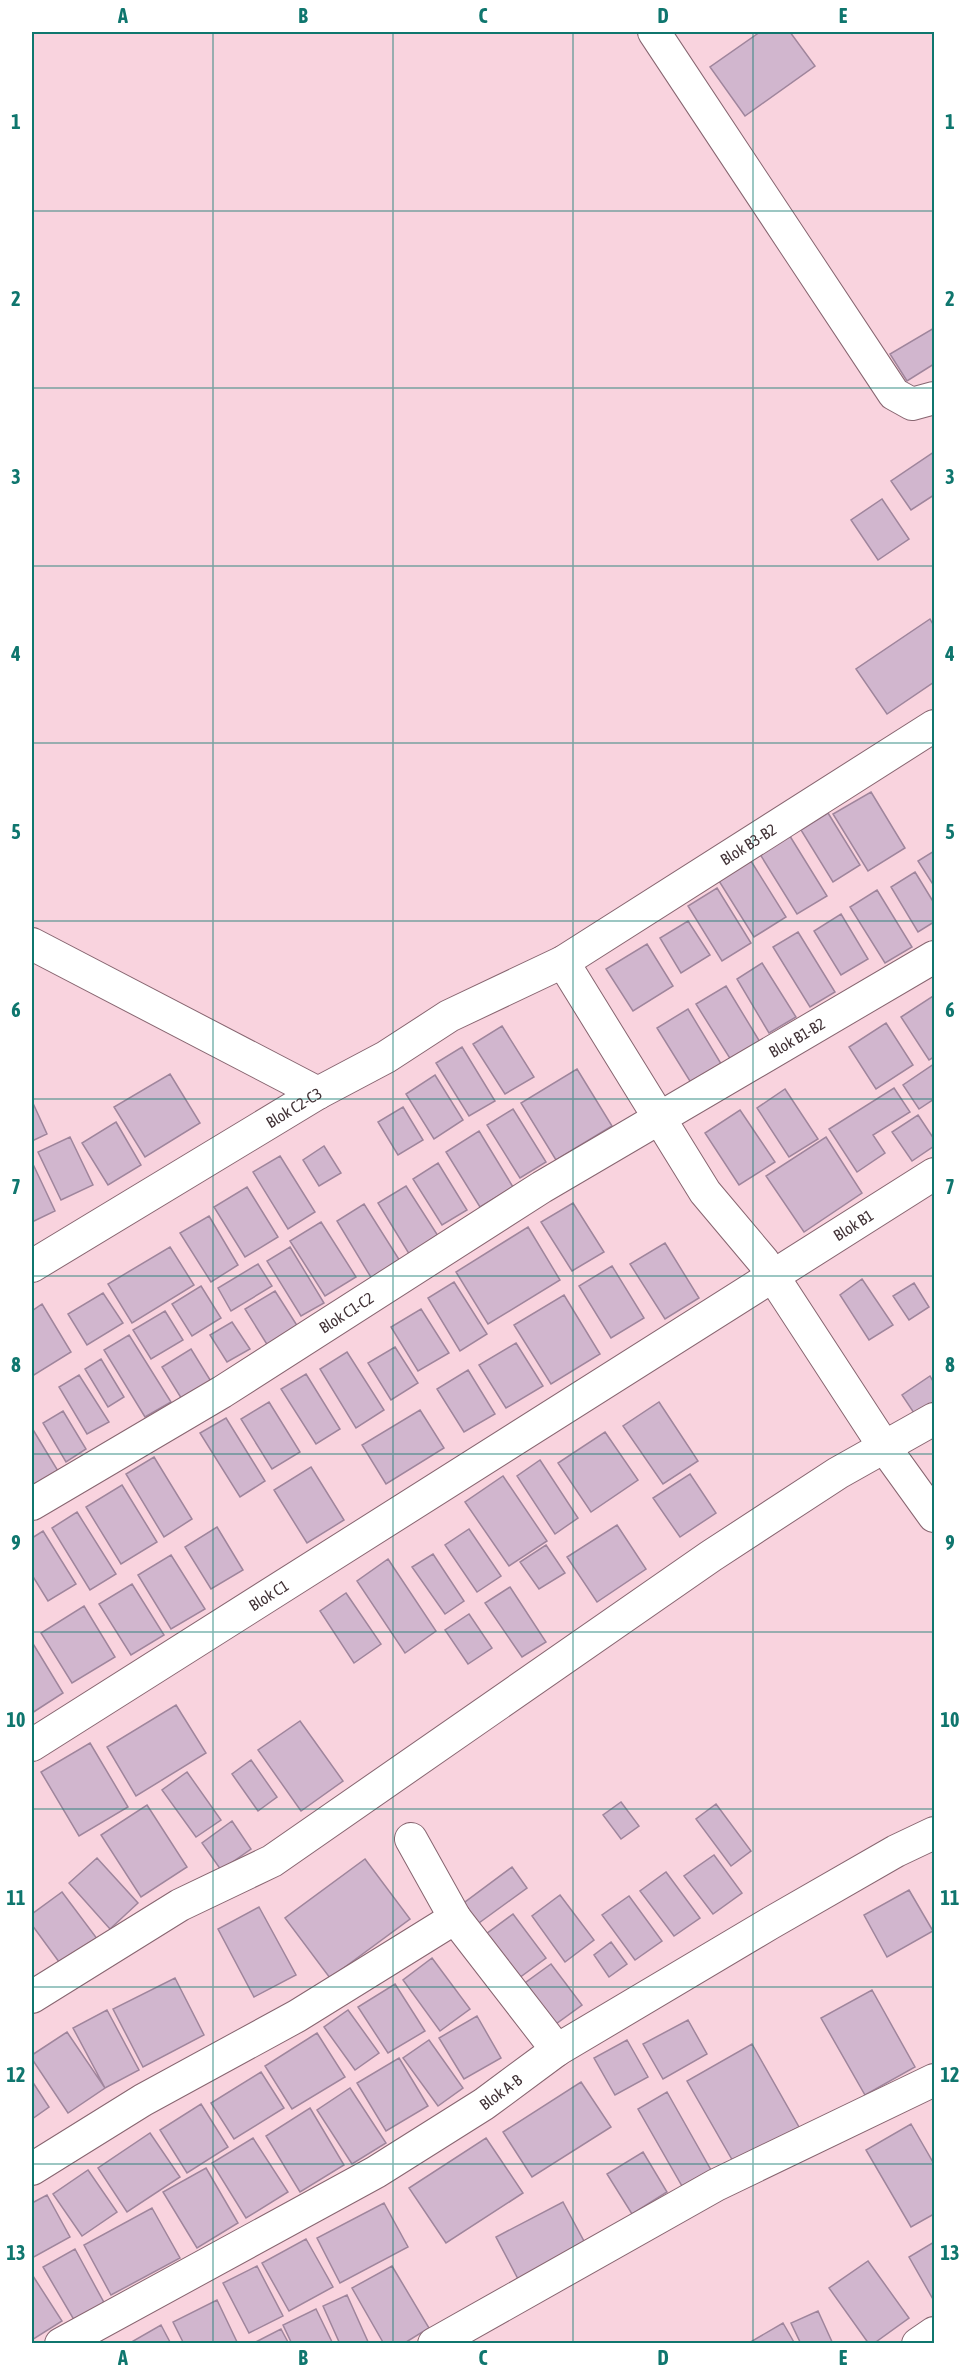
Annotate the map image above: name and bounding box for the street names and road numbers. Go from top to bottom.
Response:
street label: Blok B3-B2 [717,820,779,869]
street label: Blok B1-B2 [766,1014,828,1061]
street label: Blok C2-C3 [263,1084,325,1131]
street label: Blok B1 [830,1206,877,1244]
street label: Blok C1-C2 [316,1288,377,1337]
street label: Blok C1 [246,1576,292,1614]
street label: Blok A-B [476,2070,525,2113]

